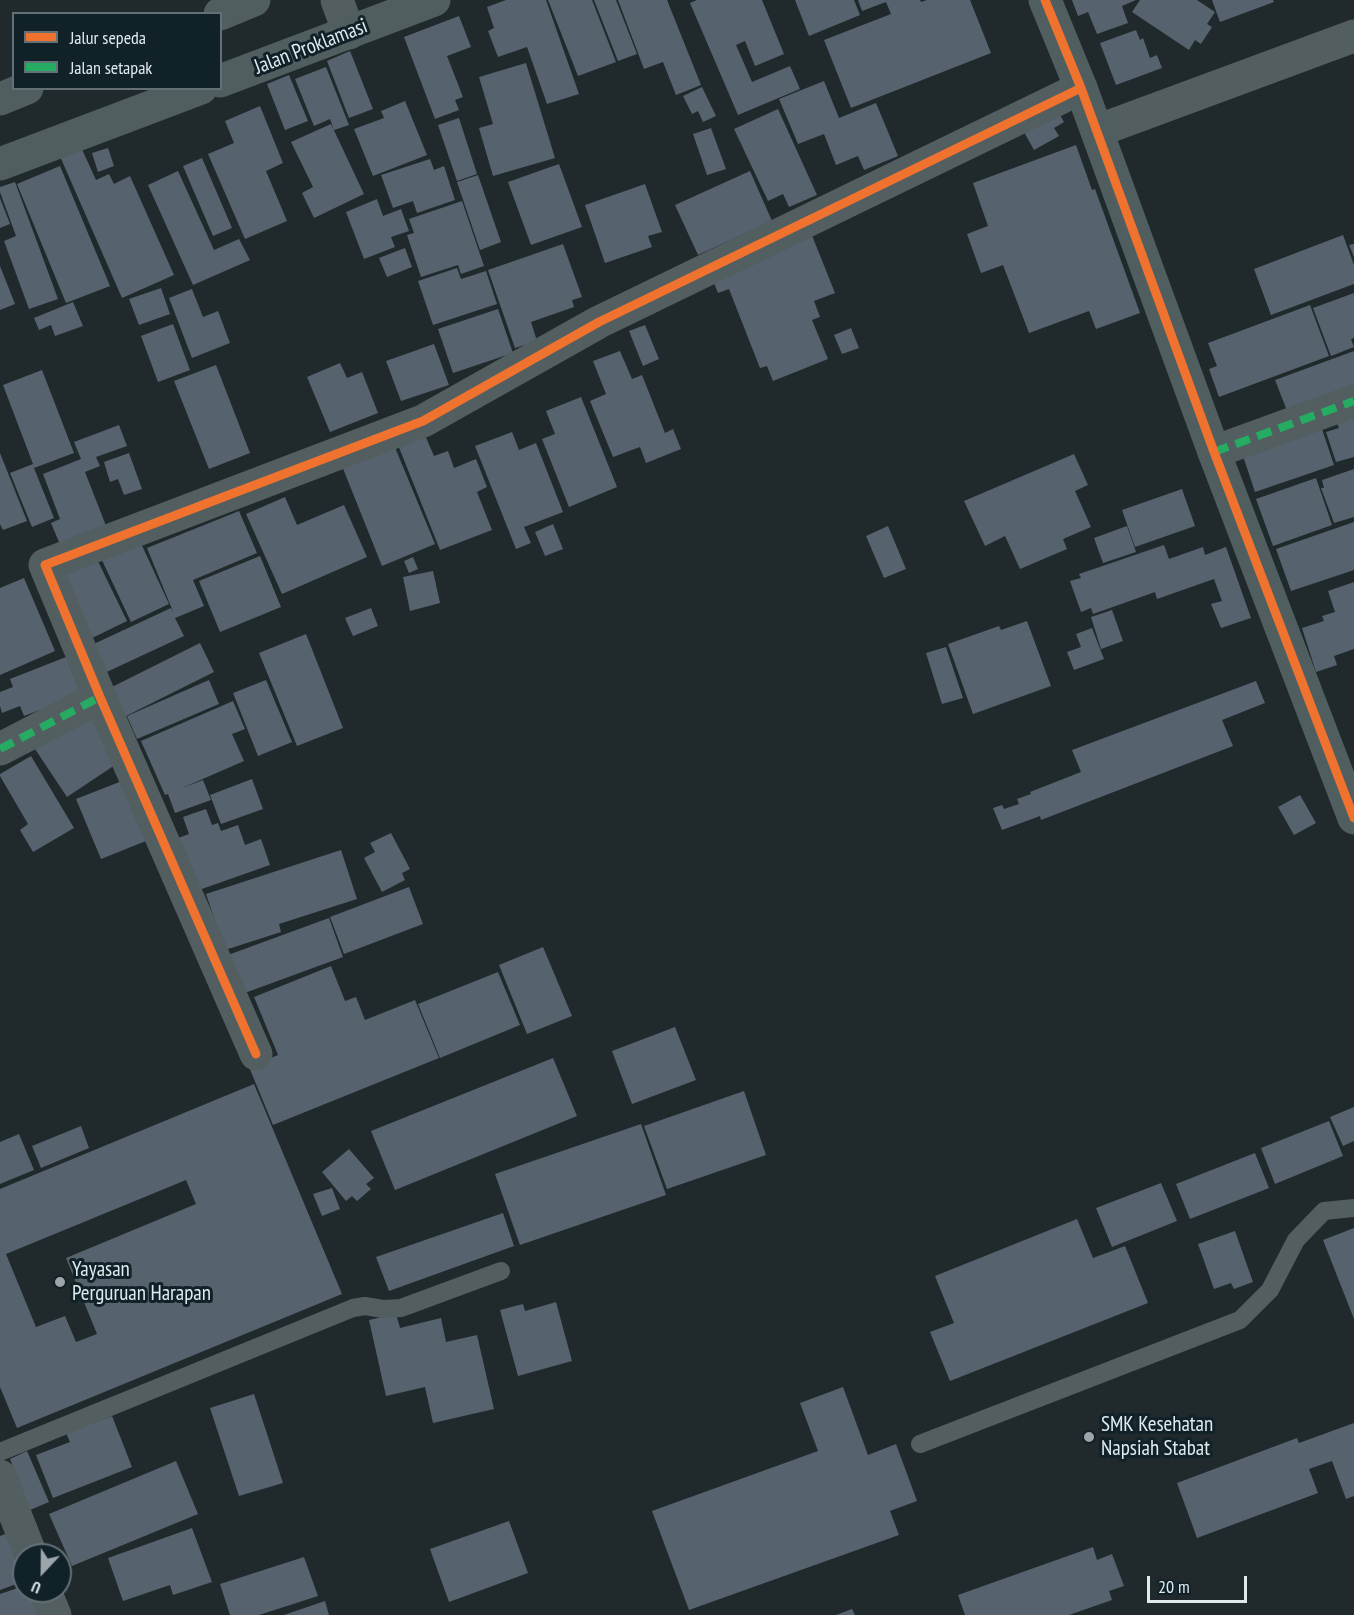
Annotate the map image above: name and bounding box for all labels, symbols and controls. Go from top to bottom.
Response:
legend [12,12,222,90]
street label: Jalan Proklamasi [251,14,371,80]
text: Jalur sepeda [70,26,146,49]
text: Jalan setapak [70,56,152,79]
place label: Yayasan Perguruan Harapan [72,1257,211,1307]
marker: Yayasan Perguruan Harapan [53,1275,67,1289]
place label: SMK Kesehatan Napsiah Stabat [1101,1412,1213,1462]
marker: SMK Kesehatan Napsiah Stabat [1082,1430,1096,1444]
north arrow [12,1543,72,1603]
scale bar [1150,1564,1250,1602]
text: 20 m [1158,1575,1190,1598]
text: U [28,1577,44,1599]

